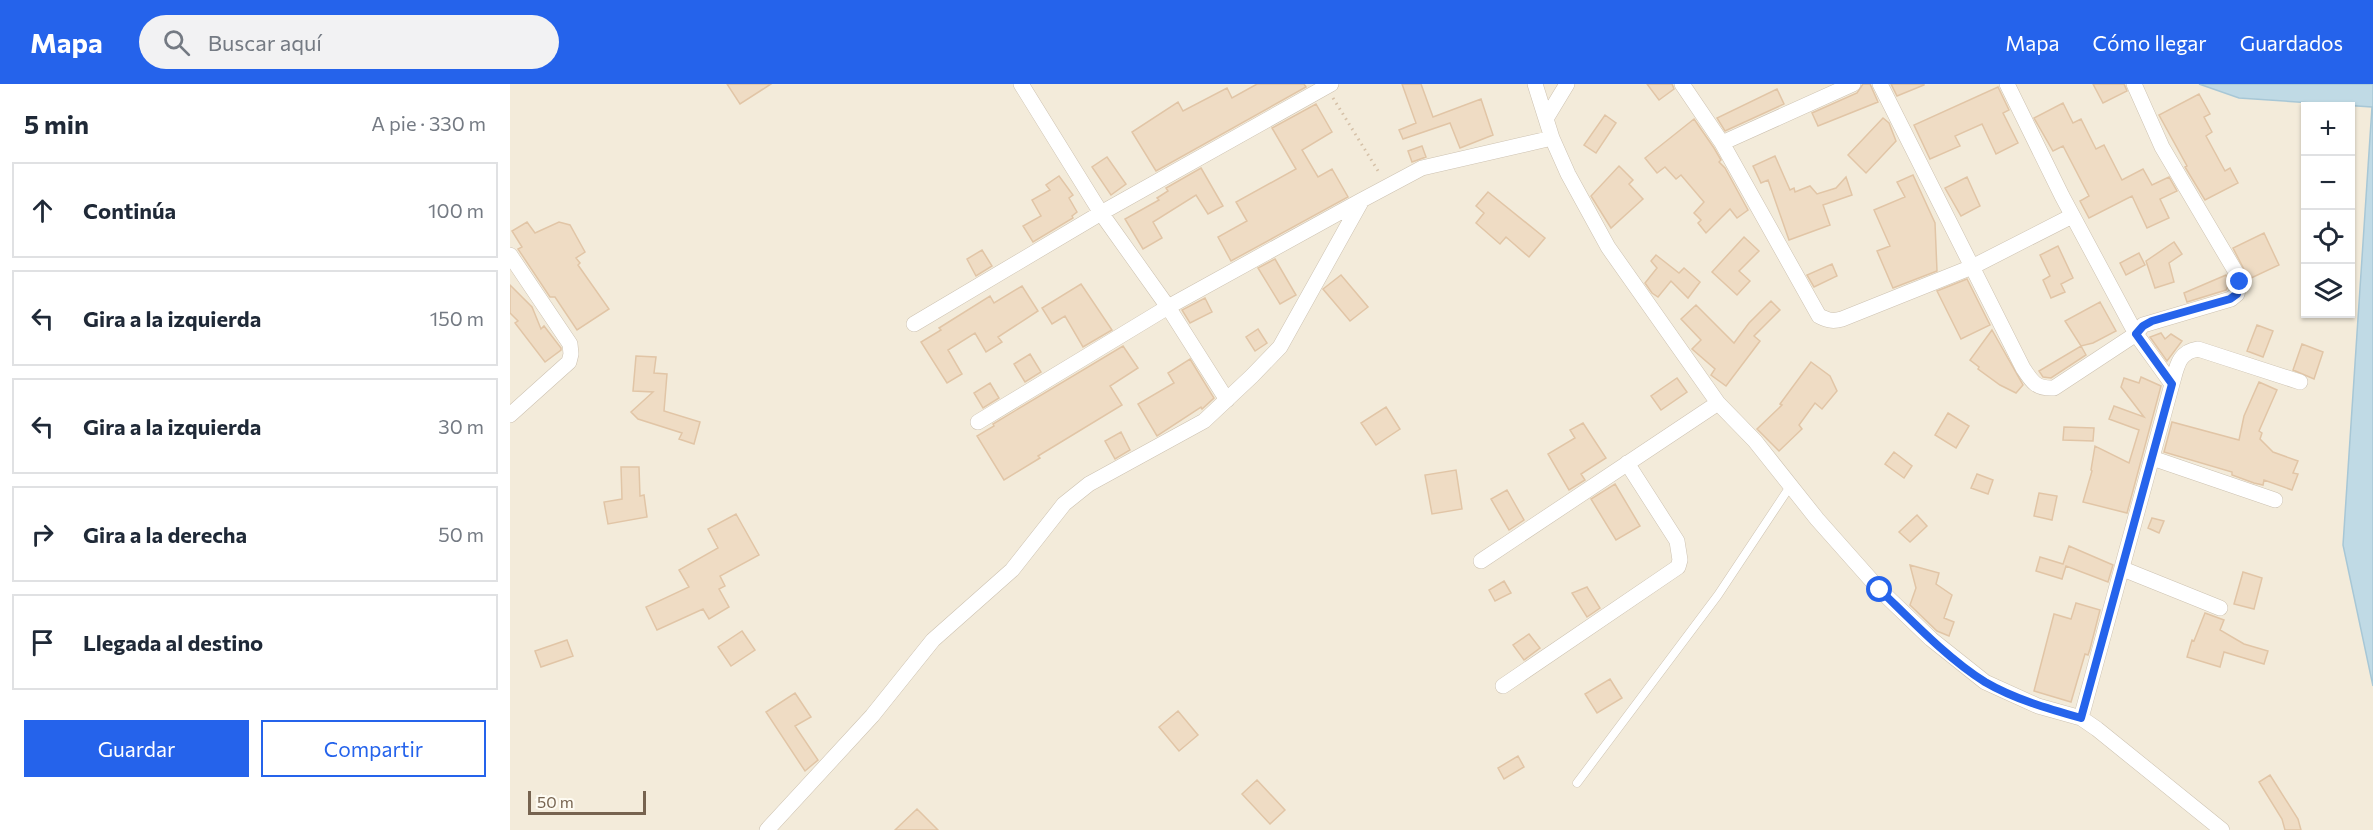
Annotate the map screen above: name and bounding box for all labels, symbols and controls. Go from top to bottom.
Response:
search box [139,15,559,69]
text: Mapa [30,25,103,59]
icon: search [160,26,193,59]
text: Buscar aquí [208,29,322,56]
text: Mapa [2005,30,2060,55]
text: Cómo llegar [2093,30,2207,55]
text: Guardados [2240,30,2343,55]
map controls [2301,102,2355,318]
button: + [2301,102,2355,156]
text: 5 min [24,108,89,139]
text: A pie · 330 m [371,111,486,135]
button: − [2301,156,2355,210]
icon: ahead [26,194,59,227]
text: Continúa [83,197,176,224]
text: 100 m [428,198,484,222]
button: locate [2301,210,2355,264]
button: layers [2301,264,2355,318]
route end [2226,268,2252,294]
icon: left [26,302,59,335]
text: Gira a la izquierda [83,305,261,332]
text: 150 m [430,306,484,330]
icon: left [26,410,59,443]
text: Gira a la izquierda [83,413,261,440]
text: 30 m [438,414,484,438]
icon: right [26,518,59,551]
text: Gira a la derecha [83,521,247,548]
text: 50 m [438,522,484,546]
route start [1866,576,1892,602]
icon: arrive [26,626,59,659]
text: Llegada al destino [83,629,263,656]
button: Guardar [24,720,249,777]
button: Compartir [261,720,486,777]
scale bar [528,788,646,816]
text: 50 m [537,792,574,811]

